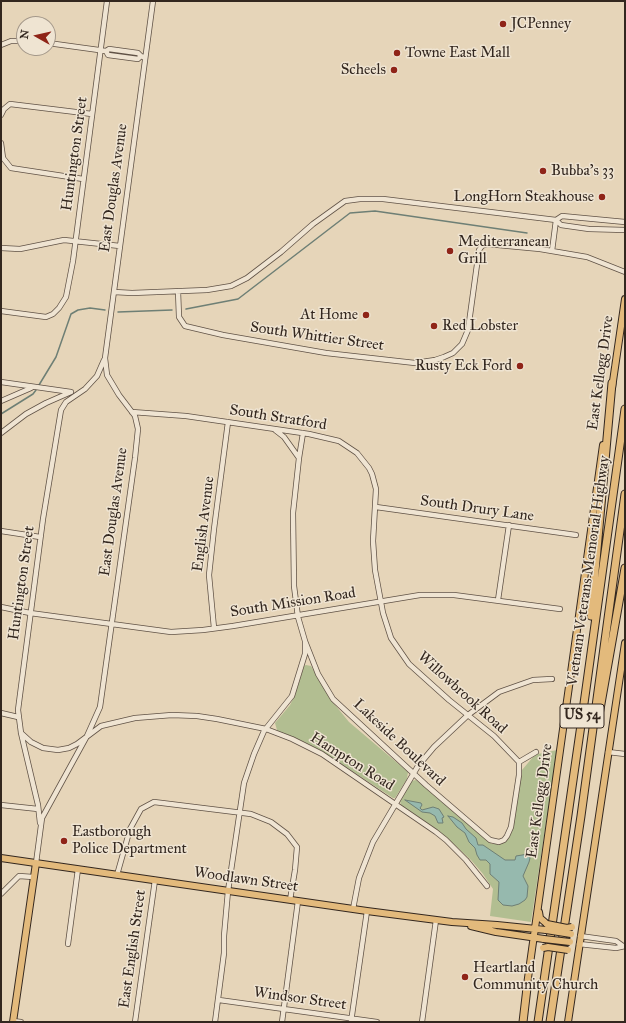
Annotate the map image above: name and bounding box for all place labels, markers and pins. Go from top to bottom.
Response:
place label: JCPenney [511,15,571,33]
marker: JCPenney [498,19,508,29]
place label: Towne East Mall [405,44,510,62]
marker: Towne East Mall [392,48,402,58]
place label: Scheels [341,61,386,79]
marker: Scheels [389,65,399,75]
place label: Bubba's 33 [551,162,614,180]
marker: Bubba's 33 [538,166,548,176]
place label: LongHorn Steakhouse [454,188,594,206]
marker: LongHorn Steakhouse [597,192,607,202]
place label: Mediterranean Grill [458,233,549,268]
marker: Mediterranean Grill [445,246,455,256]
place label: At Home [300,306,358,324]
marker: At Home [361,310,371,320]
place label: Red Lobster [442,317,518,335]
marker: Red Lobster [429,321,439,331]
place label: Rusty Eck Ford [415,357,512,375]
marker: Rusty Eck Ford [515,361,525,371]
place label: Eastborough Police Department [72,823,187,858]
marker: Eastborough Police Department [59,836,69,846]
place label: Heartland Community Church [473,959,598,994]
marker: Heartland Community Church [460,972,470,982]

